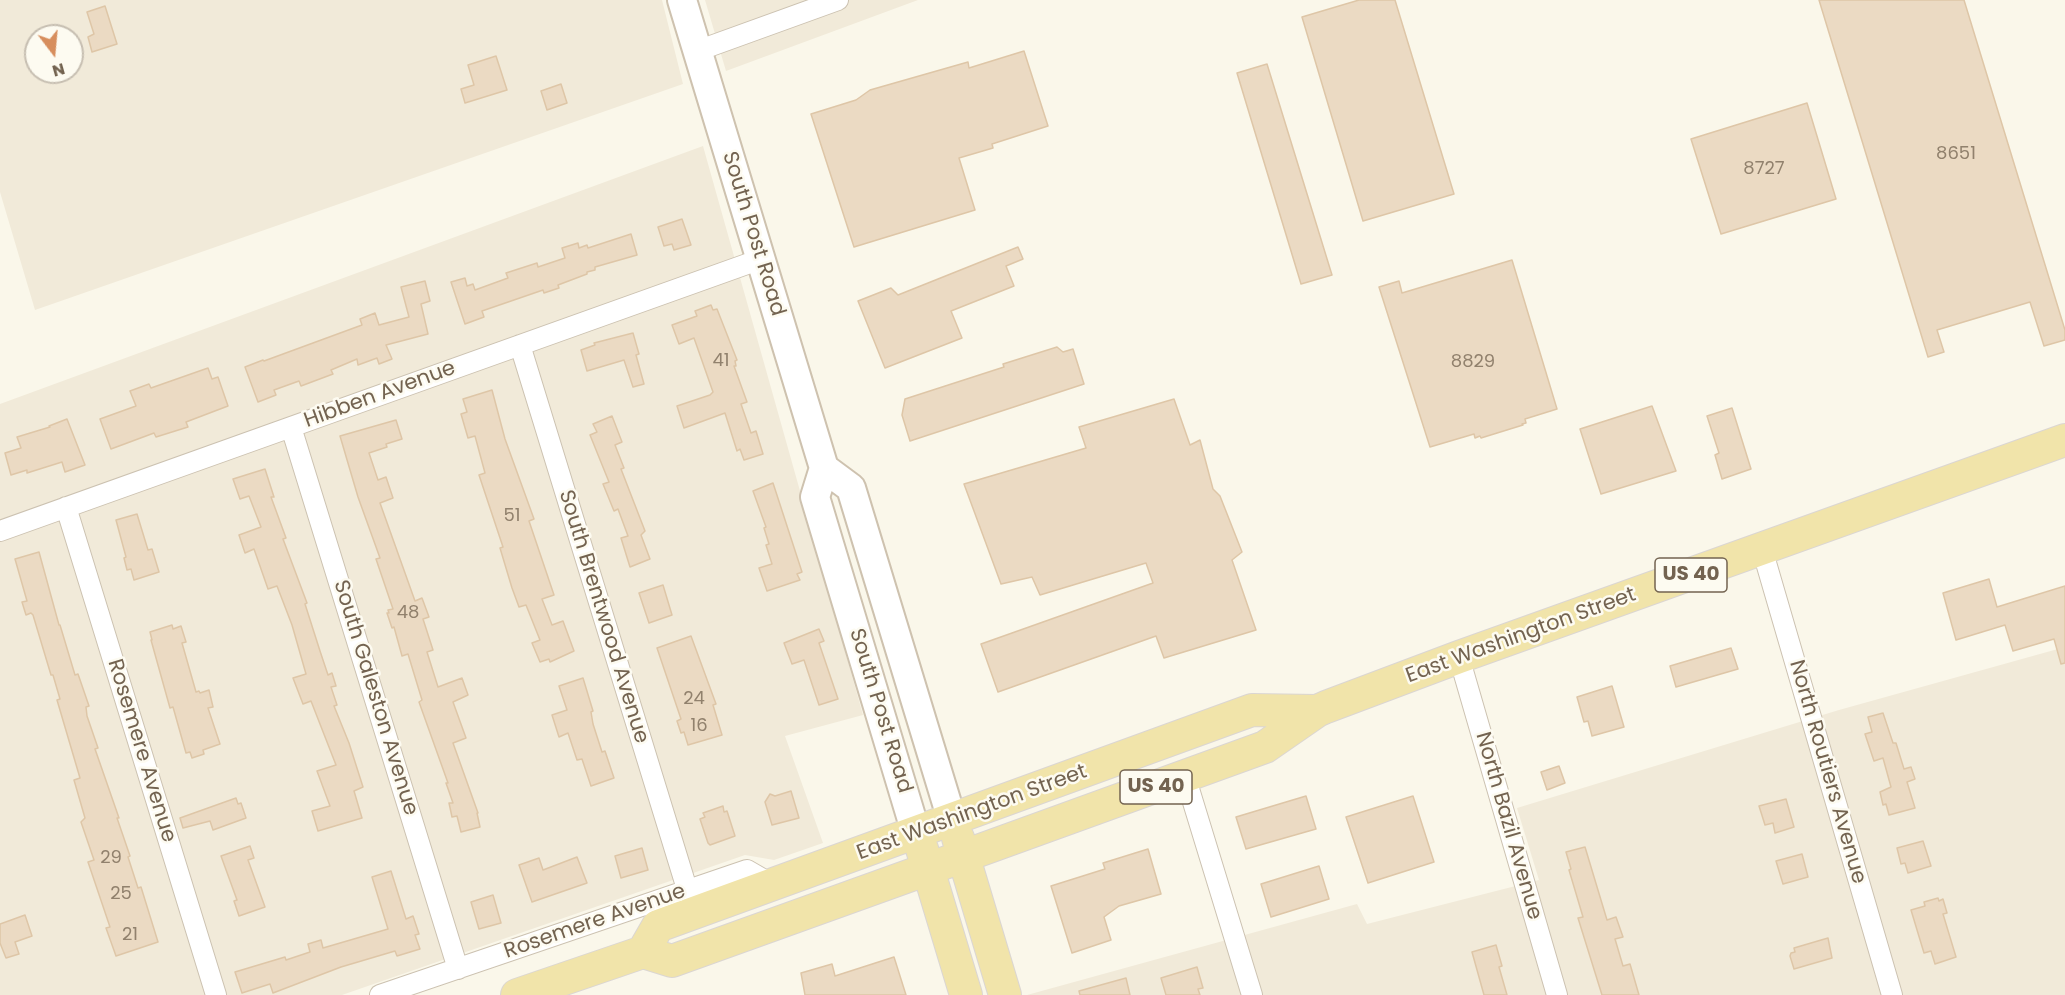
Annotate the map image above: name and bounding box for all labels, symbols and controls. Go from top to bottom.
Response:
north arrow [24,24,84,84]
text: N [50,57,68,83]
house number: 8651 [1936,143,1976,165]
street label: South Post Road [716,149,790,319]
house number: 8727 [1743,158,1785,180]
house number: 41 [712,350,730,372]
house number: 8829 [1451,351,1495,373]
street label: Hibben Avenue [301,356,459,434]
street label: South Brentwood Avenue [552,487,654,747]
house number: 51 [503,505,521,527]
road number: US 40 [1655,558,1727,592]
street label: South Galeston Avenue [327,577,423,819]
street label: East Washington Street [1403,583,1639,689]
house number: 48 [397,602,419,624]
street label: South Post Road [843,626,917,796]
street label: Rosemere Avenue [101,656,181,846]
street label: North Routiers Avenue [1783,657,1871,887]
house number: 24 [683,688,705,710]
house number: 16 [690,715,708,737]
street label: North Bazil Avenue [1469,729,1547,923]
street label: East Washington Street [854,760,1090,866]
road number: US 40 [1120,770,1192,804]
house number: 29 [100,847,122,869]
street label: Rosemere Avenue [501,879,689,965]
house number: 25 [110,883,132,905]
house number: 21 [122,924,138,946]

